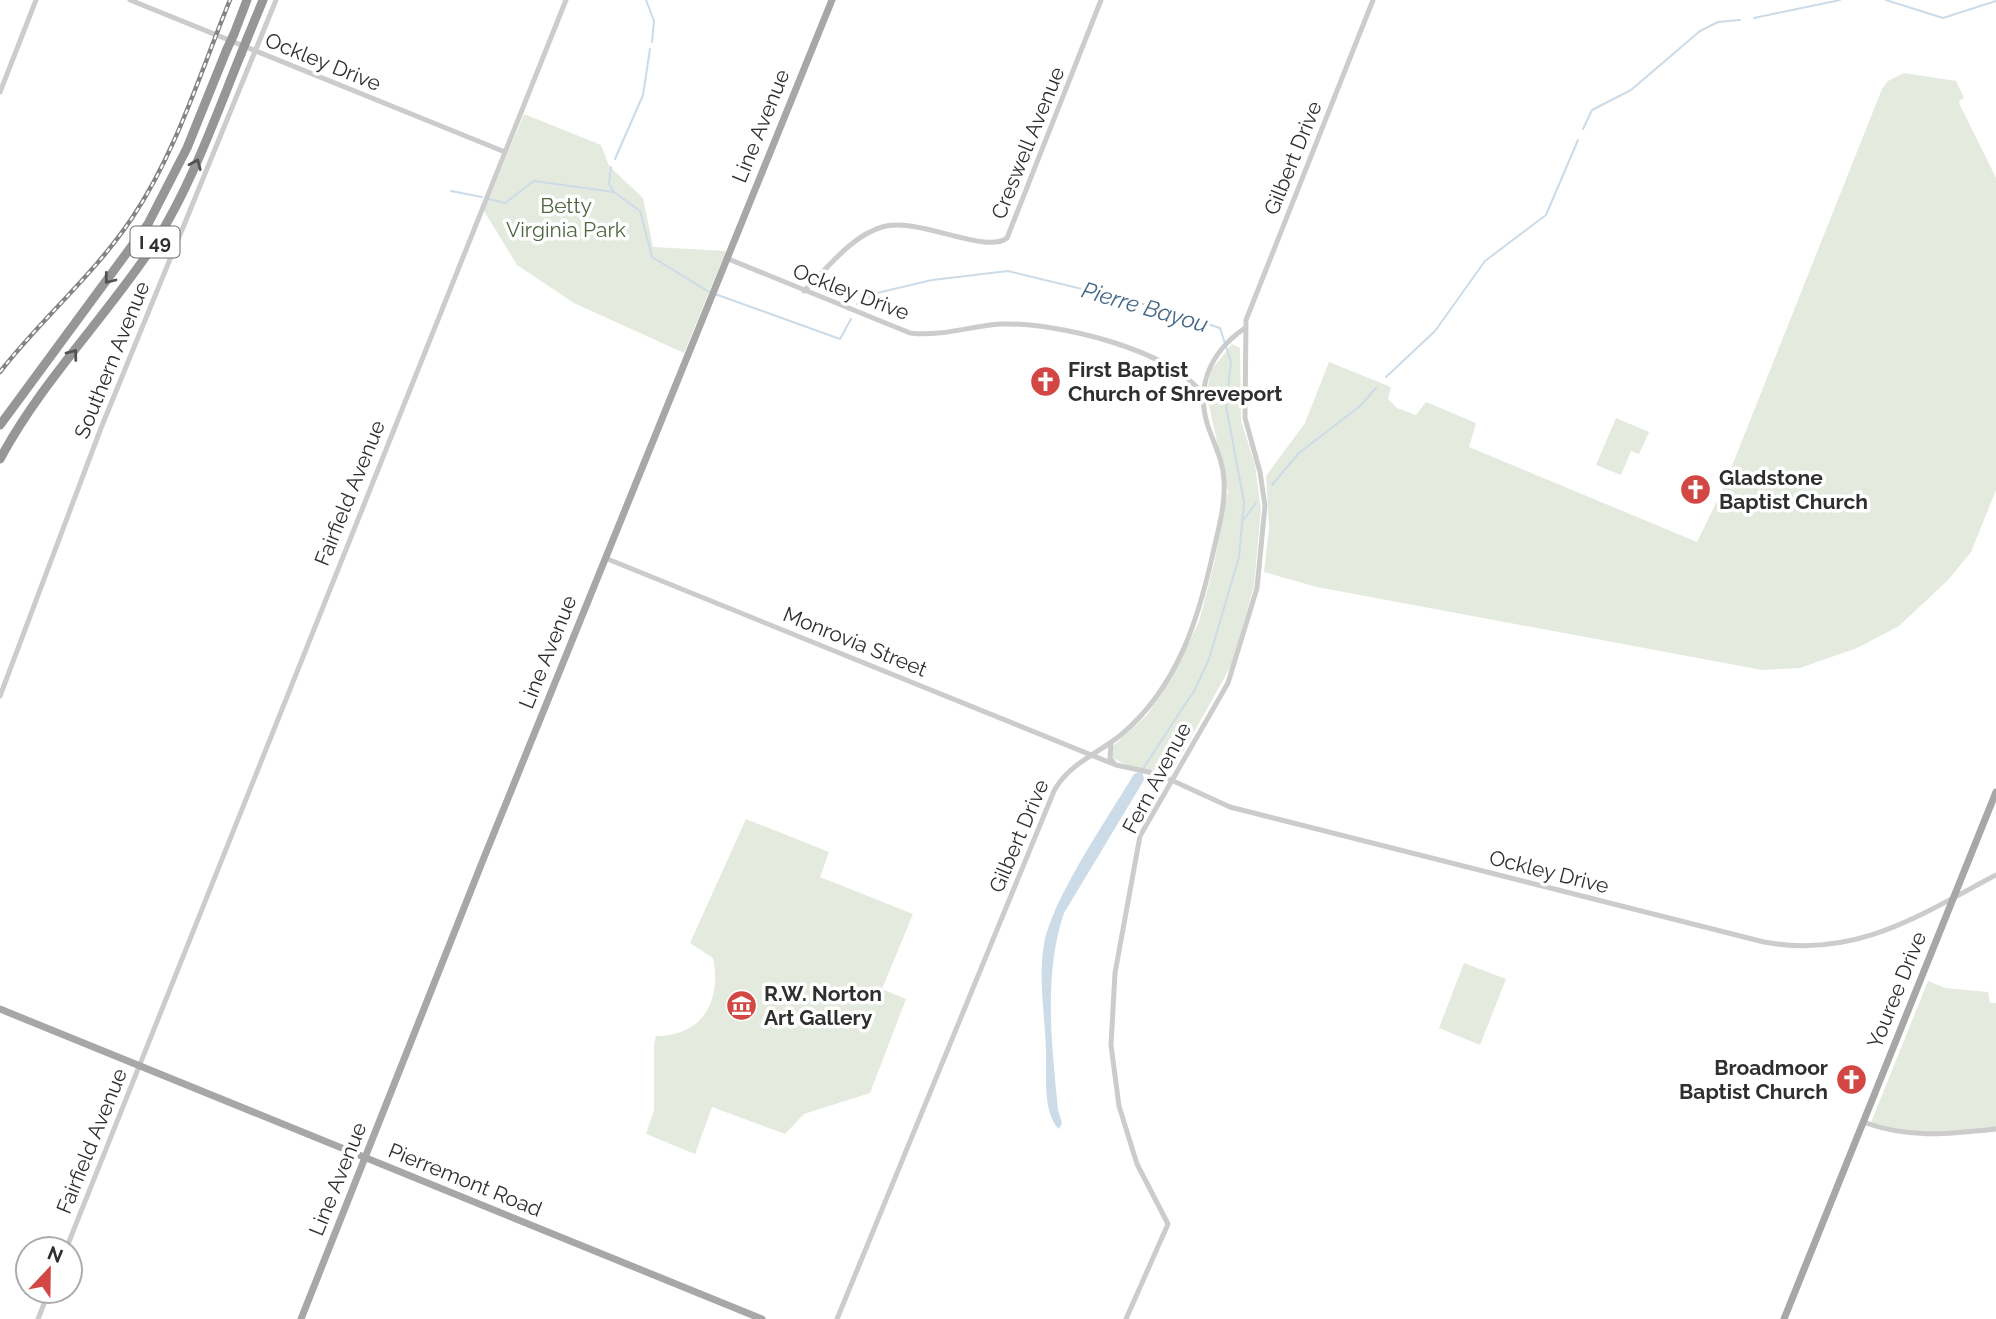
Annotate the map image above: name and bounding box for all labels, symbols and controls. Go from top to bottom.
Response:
street label: Ockley Drive [262,27,385,96]
street label: Creswell Avenue [986,63,1069,223]
street label: Line Avenue [727,66,795,186]
street label: Gilbert Drive [1258,97,1327,218]
one-way arrow [188,158,202,171]
park label: Betty Virginia Park [506,193,626,242]
road number: I 49 [130,226,180,258]
street label: Ockley Drive [790,258,913,325]
one-way arrow [105,271,118,283]
water label: Pierre Bayou [1079,276,1211,337]
street label: Southern Avenue [69,278,154,442]
one-way arrow [64,349,77,361]
place label: First Baptist Church of Shreveport [1068,357,1282,406]
church icon: First Baptist Church of Shreveport [1028,365,1062,399]
street label: Fairfield Avenue [309,417,390,569]
place label: Gladstone Baptist Church [1719,465,1868,514]
church icon: Gladstone Baptist Church [1679,473,1713,507]
street label: Line Avenue [514,592,582,712]
street label: Monrovia Street [780,601,931,682]
street label: Fern Avenue [1117,718,1196,838]
street label: Gilbert Drive [983,775,1054,896]
street label: Ockley Drive [1487,845,1612,898]
street label: Youree Drive [1862,928,1931,1052]
place label: R.W. Norton Art Gallery [764,981,882,1030]
museum icon: R.W. Norton Art Gallery [724,989,758,1023]
place label: Broadmoor Baptist Church [1679,1055,1828,1104]
church icon: Broadmoor Baptist Church [1834,1063,1868,1097]
street label: Fairfield Avenue [51,1065,132,1217]
street label: Line Avenue [304,1119,372,1239]
street label: Pierremont Road [385,1137,546,1222]
north arrow [14,1235,84,1305]
text: N [45,1241,66,1267]

